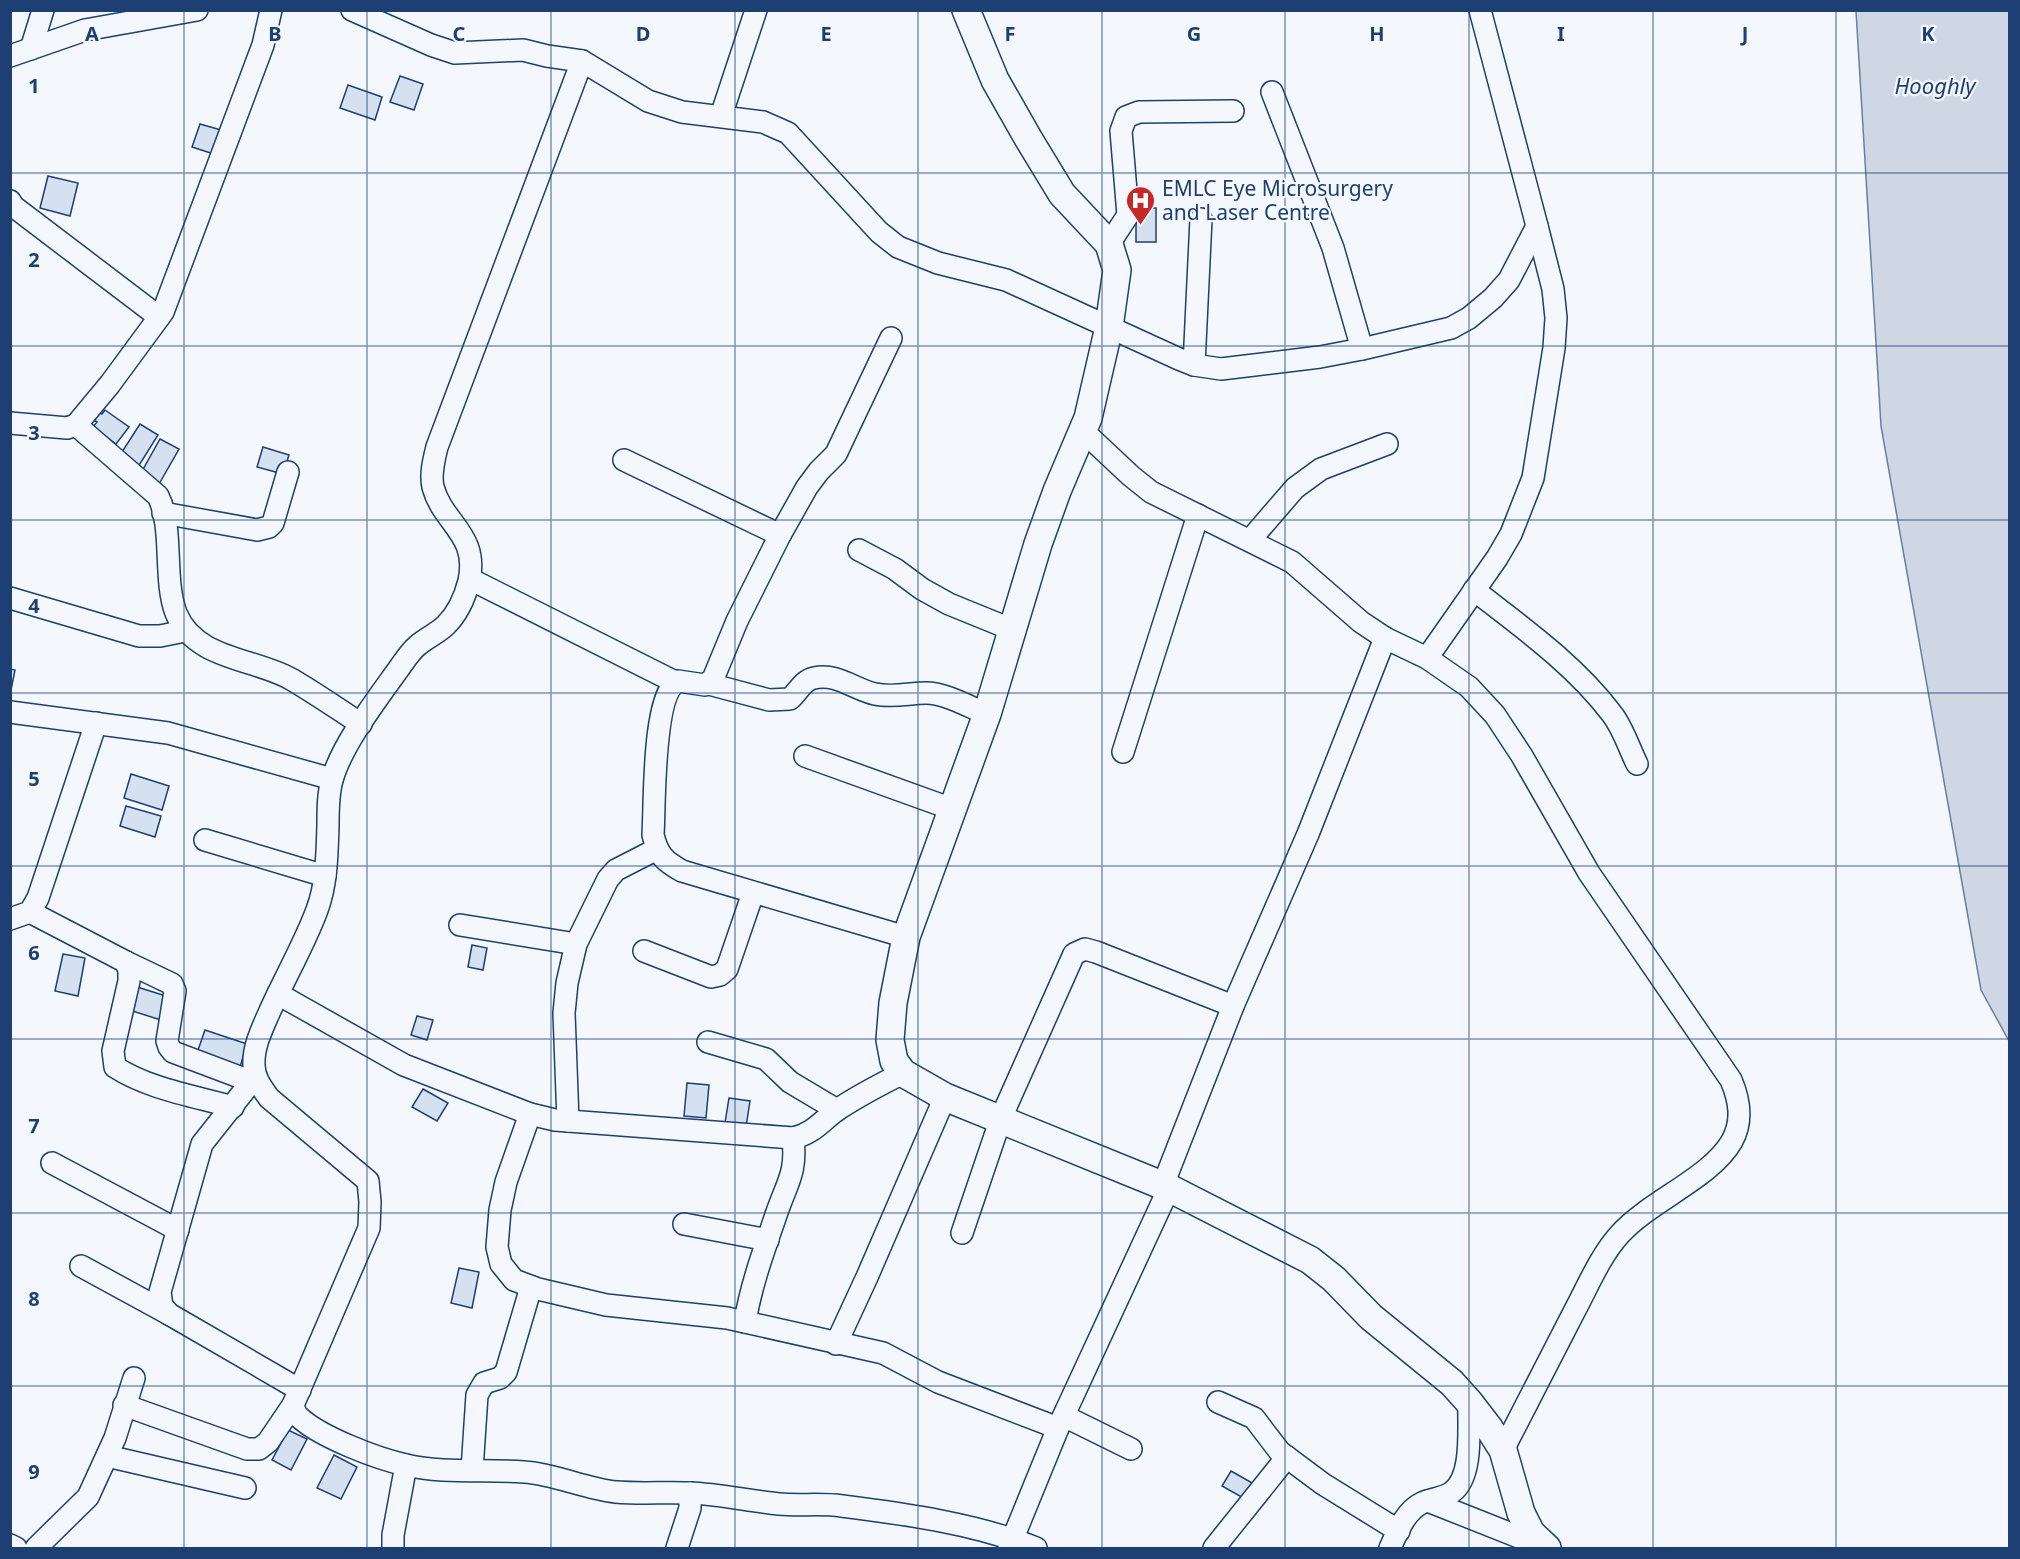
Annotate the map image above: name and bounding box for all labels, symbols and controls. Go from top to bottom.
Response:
text: A [85,20,99,47]
text: B [268,20,282,47]
text: C [453,20,466,47]
text: D [636,20,650,47]
text: E [820,20,832,47]
text: F [1005,20,1015,47]
text: G [1187,20,1201,47]
text: H [1369,20,1385,47]
text: I [1557,20,1565,47]
text: J [1740,20,1748,47]
text: K [1921,20,1935,47]
water label: Hooghly [1894,70,1977,100]
text: 1 [28,72,40,99]
place label: EMLC Eye Microsurgery and Laser Centre [1162,174,1393,226]
hospital icon: EMLC Eye Microsurgery and Laser Centre [1125,184,1157,226]
text: 2 [28,246,40,273]
text: 3 [28,419,40,446]
text: 4 [28,592,40,619]
text: 5 [28,765,40,792]
text: 6 [28,939,40,966]
text: 7 [28,1112,40,1139]
text: 8 [28,1285,40,1312]
text: 9 [28,1458,40,1485]

